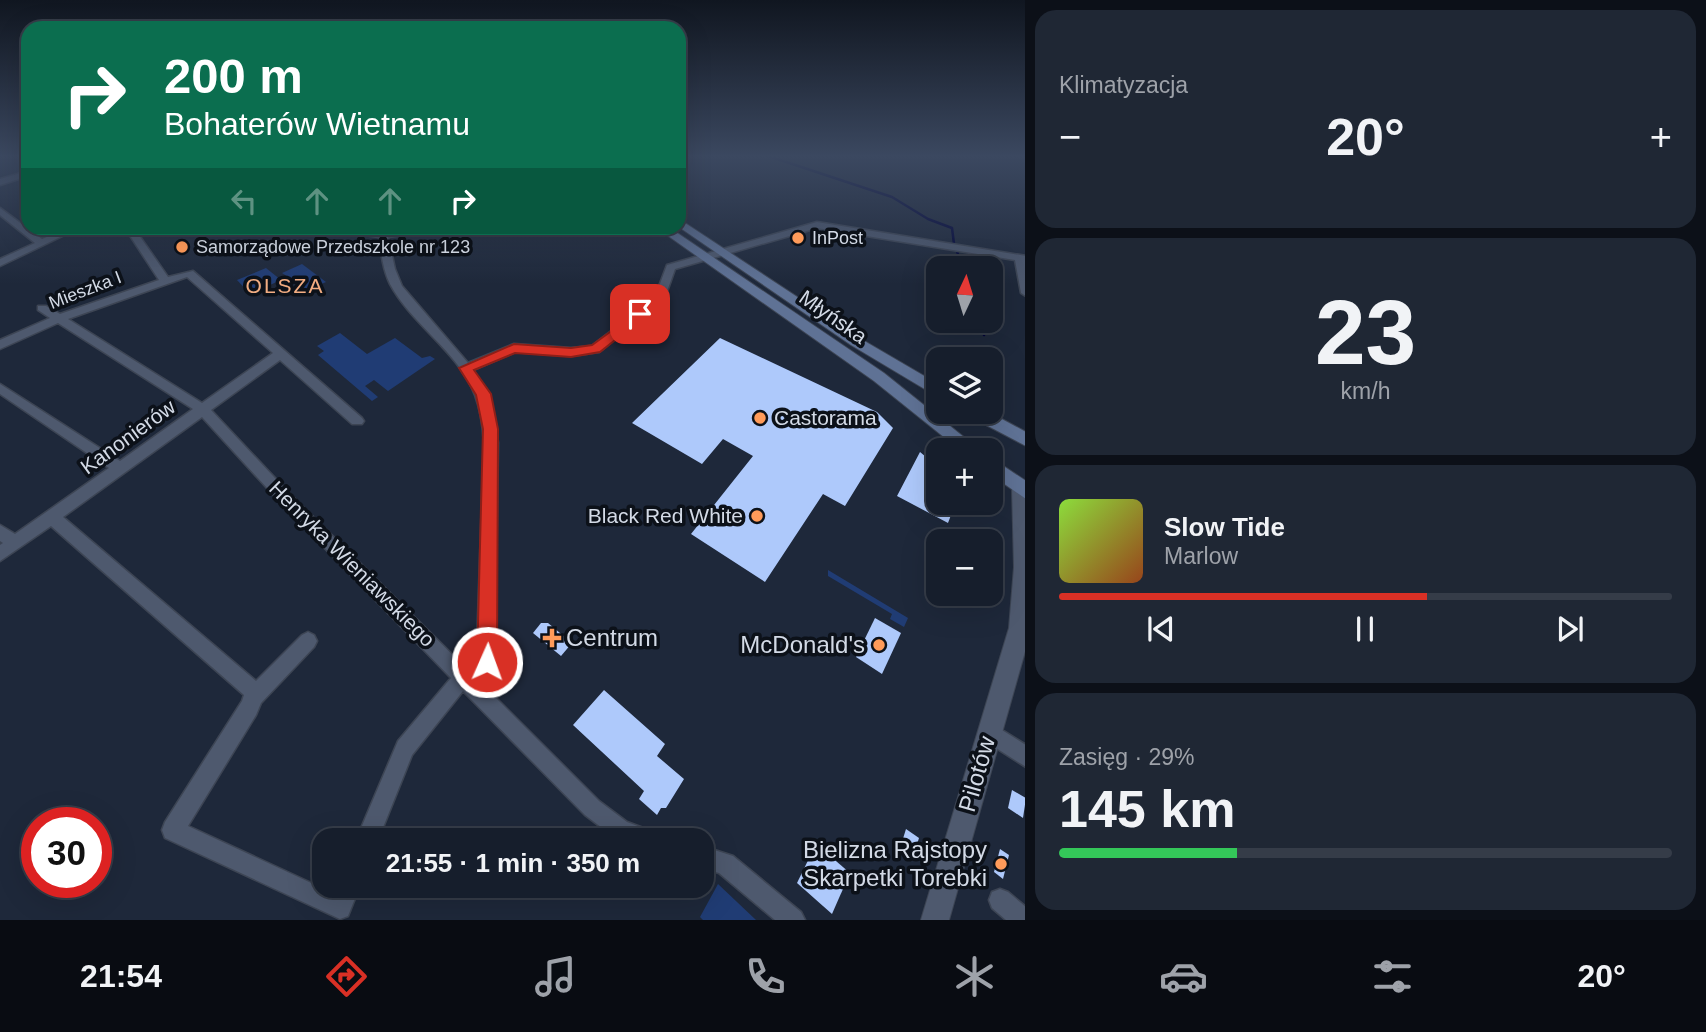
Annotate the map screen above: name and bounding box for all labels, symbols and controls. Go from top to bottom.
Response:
icon: right [49,49,140,140]
text: 200 m [164,49,303,103]
text: Klimatyzacja [1059,72,1188,98]
text: Bohaterów Wietnamu [164,106,470,142]
text: 20° [1326,108,1405,166]
text: − [1059,116,1081,158]
text: + [1650,116,1672,158]
icon: left [225,182,263,220]
icon: ahead [298,182,336,220]
icon: ahead [371,182,409,220]
icon: right [444,182,482,220]
place label: InPost [812,228,863,248]
marker: InPost [790,230,806,246]
place label: Samorządowe Przedszkole nr 123 [196,237,470,257]
marker: Samorządowe Przedszkole nr 123 [174,239,190,255]
north arrow [926,256,1003,332]
map controls [926,256,1003,606]
street label: Mieszka I [46,267,124,313]
district label: OLSZA [246,274,324,297]
text: 23 [1315,282,1416,383]
pin [610,284,670,344]
street label: Młyńska [795,285,872,348]
icon: arrive [621,295,659,333]
button: layers [926,347,1003,424]
text: km/h [1341,378,1390,404]
street label: Kanonierów [76,394,180,478]
place label: Castorama [774,406,877,429]
marker: Castorama [752,410,768,426]
button: + [926,438,1003,515]
street label: Henryka Wieniawskiego [265,476,440,651]
place label: Black Red White [588,504,743,527]
marker: Black Red White [749,508,765,524]
text: Slow Tide [1164,512,1285,542]
button: − [926,529,1003,606]
text: Marlow [1164,543,1238,569]
icon: previous [1142,610,1180,648]
icon: pause [1346,610,1384,648]
icon: next [1551,610,1589,648]
place label: Centrum [566,624,658,651]
position arrow [450,625,524,699]
marker: Centrum [544,630,560,646]
place label: McDonald's [740,631,865,658]
marker: McDonald's [871,637,887,653]
street label: Pilotów [953,732,1000,815]
text: Zasięg · 29% [1059,744,1195,770]
text: 145 km [1059,780,1235,838]
speed limit sign: 30 [21,807,112,898]
place label: Bielizna Rajstopy Skarpetki Torebki [803,836,987,891]
text: 21:55 · 1 min · 350 m [386,848,640,878]
marker: Bielizna Rajstopy Skarpetki Torebki [993,856,1009,872]
icon: directions [322,952,371,1001]
icon: music [531,952,580,1001]
icon: phone [741,952,790,1001]
icon: climate [950,952,999,1001]
icon: car [1159,952,1208,1001]
icon: filters [1368,952,1417,1001]
text: 21:54 [80,958,162,994]
text: 20° [1577,958,1626,994]

